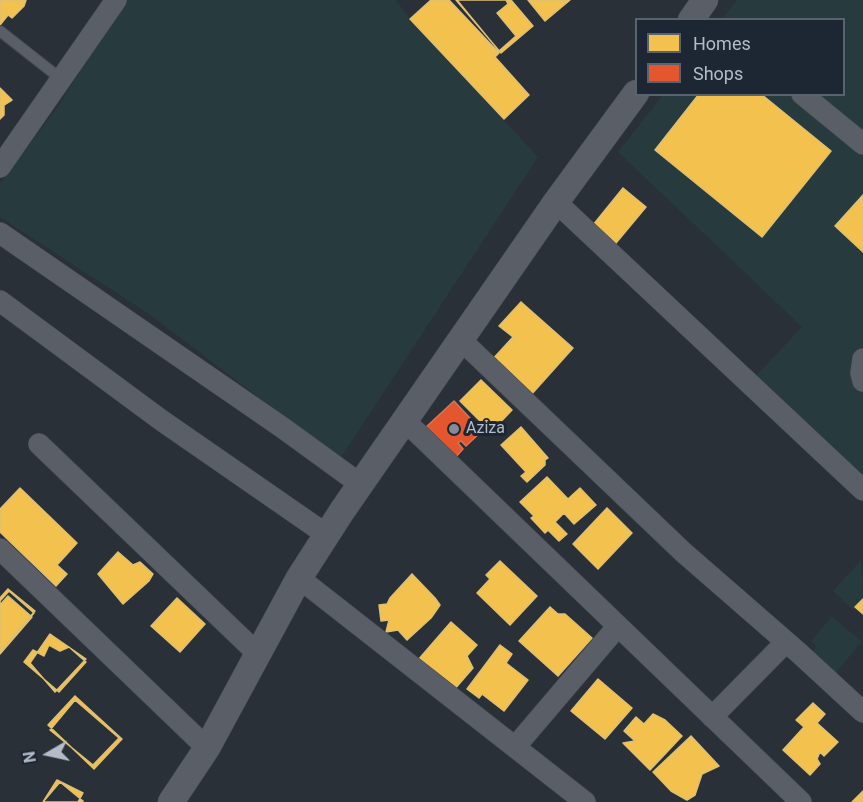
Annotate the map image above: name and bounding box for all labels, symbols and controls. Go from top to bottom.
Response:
legend [635,18,845,96]
text: Homes [693,33,751,54]
text: Shops [693,63,743,84]
place label: Aziza [466,419,505,439]
marker: Aziza [447,422,461,436]
north arrow [18,724,78,784]
text: N [19,750,40,764]

